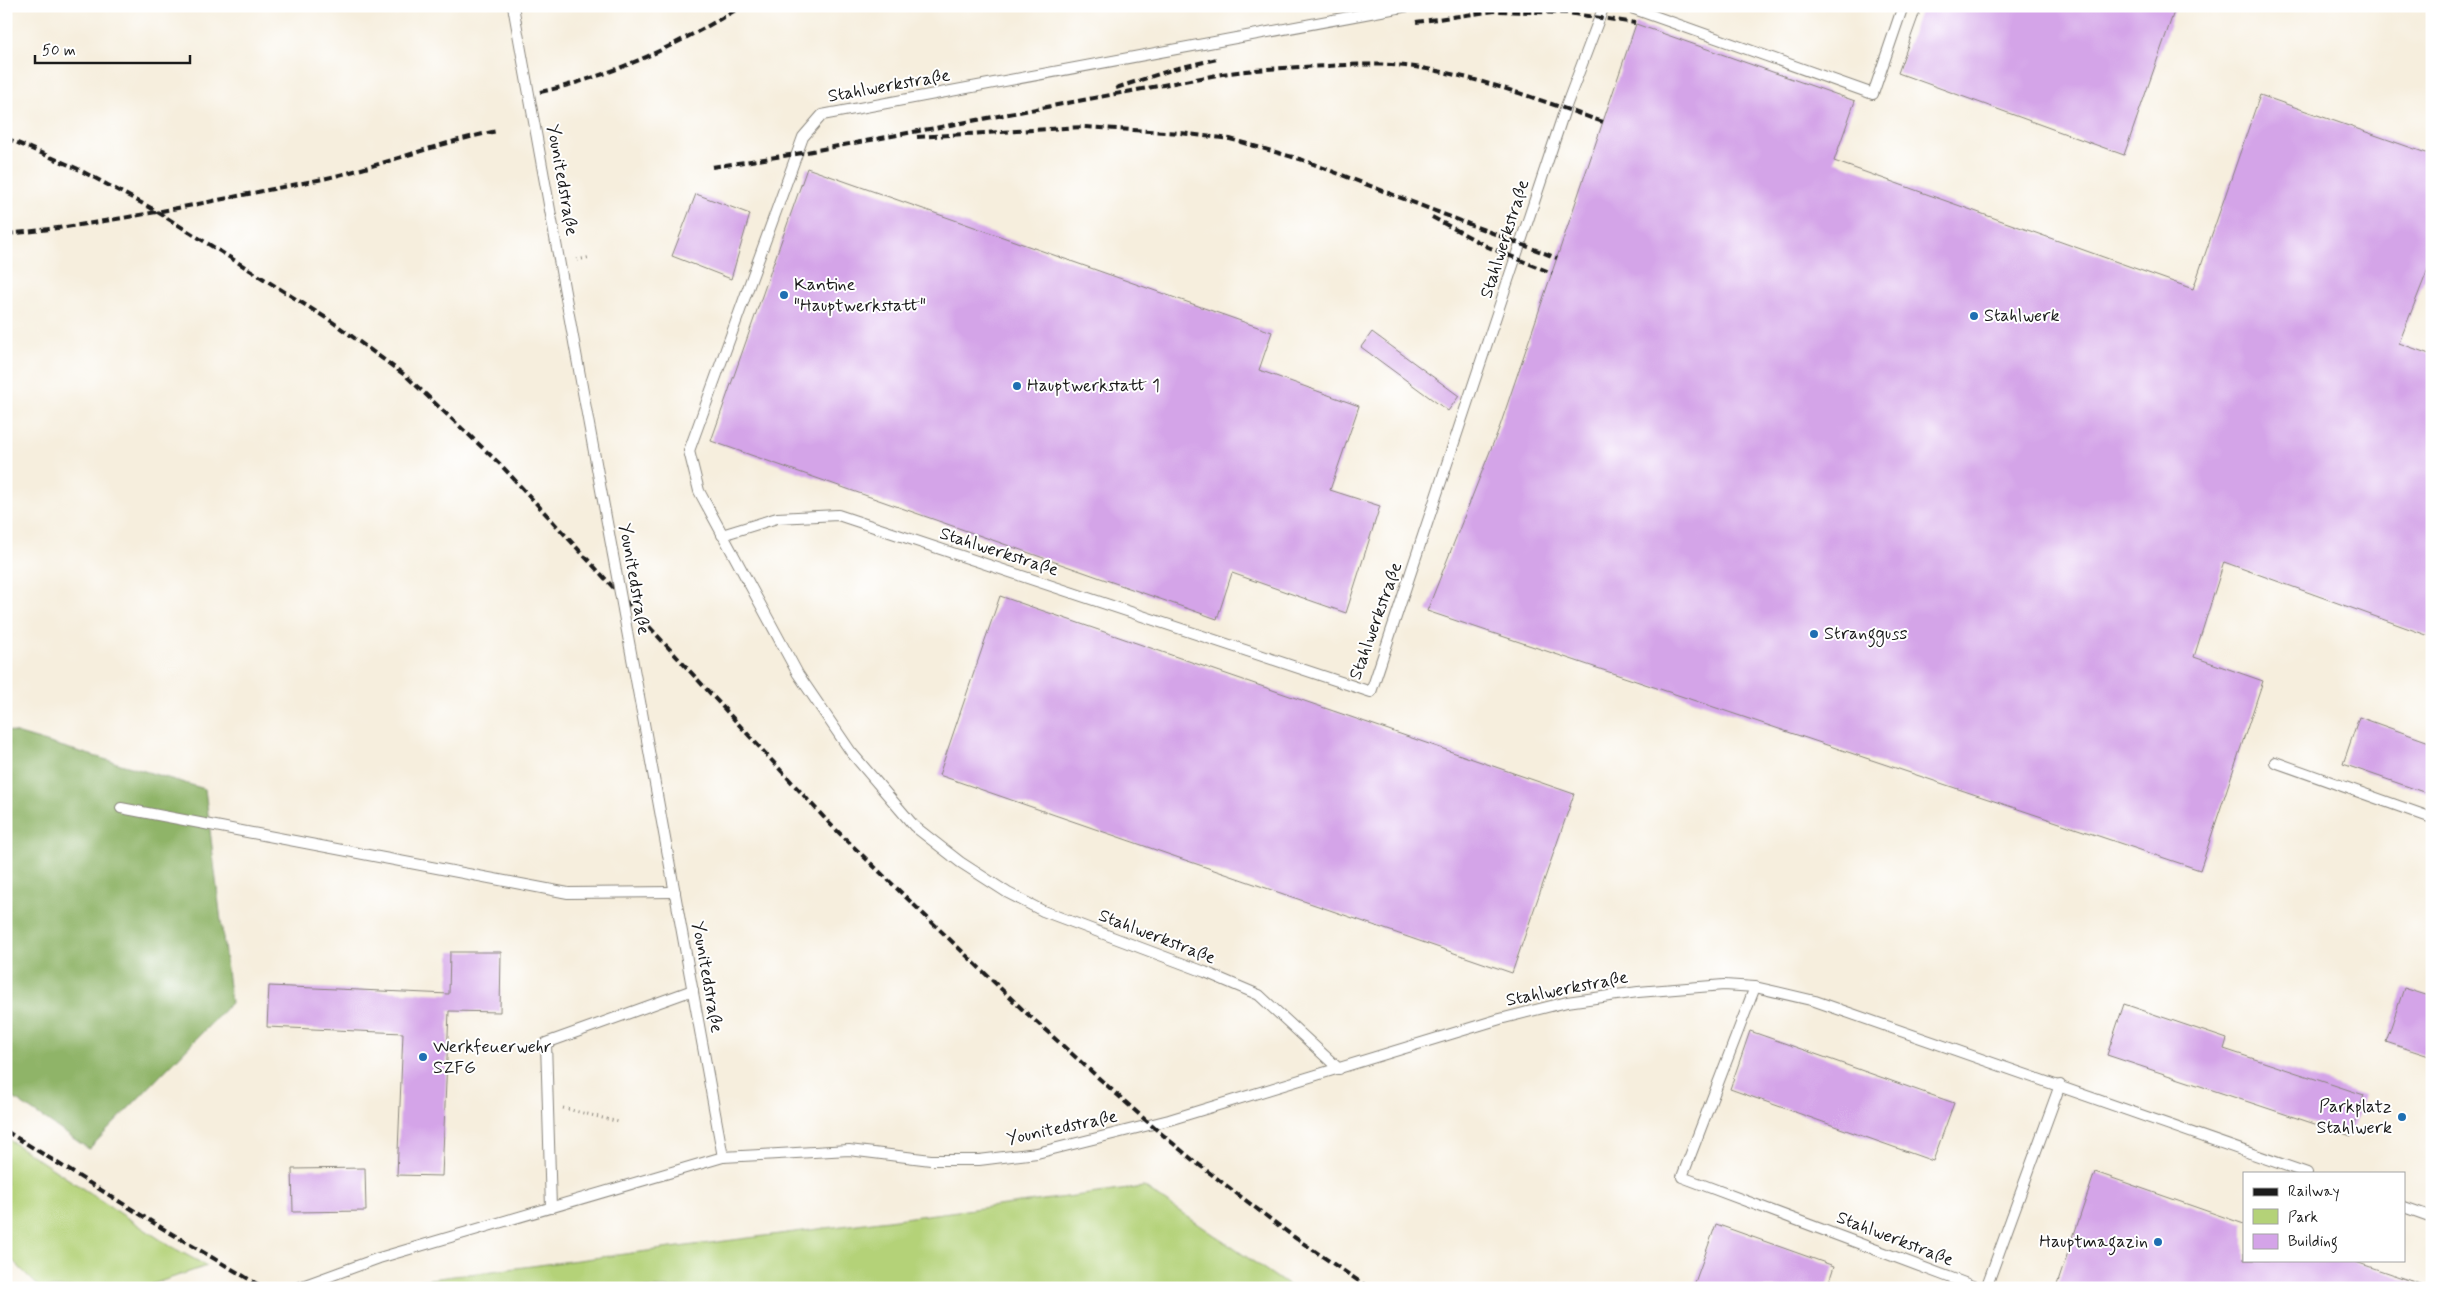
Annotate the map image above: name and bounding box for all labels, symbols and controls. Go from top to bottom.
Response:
scale bar [35,32,190,64]
text: 50 m [42,41,76,61]
street label: Stahlwerkstraße [826,63,952,109]
street label: Younitedstraße [540,122,584,238]
street label: Stahlwerkstraße [1474,176,1536,301]
place label: Kantine "Hauptwerkstatt" [794,273,926,318]
marker: Kantine "Hauptwerkstatt" [778,289,790,301]
place label: Stahlwerk [1984,304,2060,328]
marker: Stahlwerk [1968,310,1980,322]
place label: Hauptwerkstatt 1 [1027,374,1160,398]
marker: Hauptwerkstatt 1 [1011,380,1023,392]
street label: Younitedstraße [612,521,656,637]
street label: Stahlwerkstraße [937,521,1062,583]
street label: Stahlwerkstraße [1344,559,1408,683]
place label: Strangguss [1824,622,1907,648]
marker: Strangguss [1808,628,1820,640]
street label: Stahlwerkstraße [1095,904,1219,970]
street label: Younitedstraße [685,919,729,1035]
street label: Stahlwerkstraße [1504,965,1630,1013]
place label: Werkfeuerwehr SZFG [433,1035,552,1080]
marker: Werkfeuerwehr SZFG [417,1051,429,1063]
place label: Parkplatz Stahlwerk [2316,1095,2392,1140]
street label: Younitedstraße [1004,1105,1120,1151]
marker: Parkplatz Stahlwerk [2396,1111,2408,1123]
legend [2243,1172,2406,1262]
text: Railway [2288,1182,2340,1202]
street label: Stahlwerkstraße [1833,1206,1957,1272]
text: Park [2288,1208,2318,1228]
place label: Hauptmagazin [2039,1230,2148,1256]
text: Building [2288,1232,2338,1253]
marker: Hauptmagazin [2152,1236,2164,1248]

